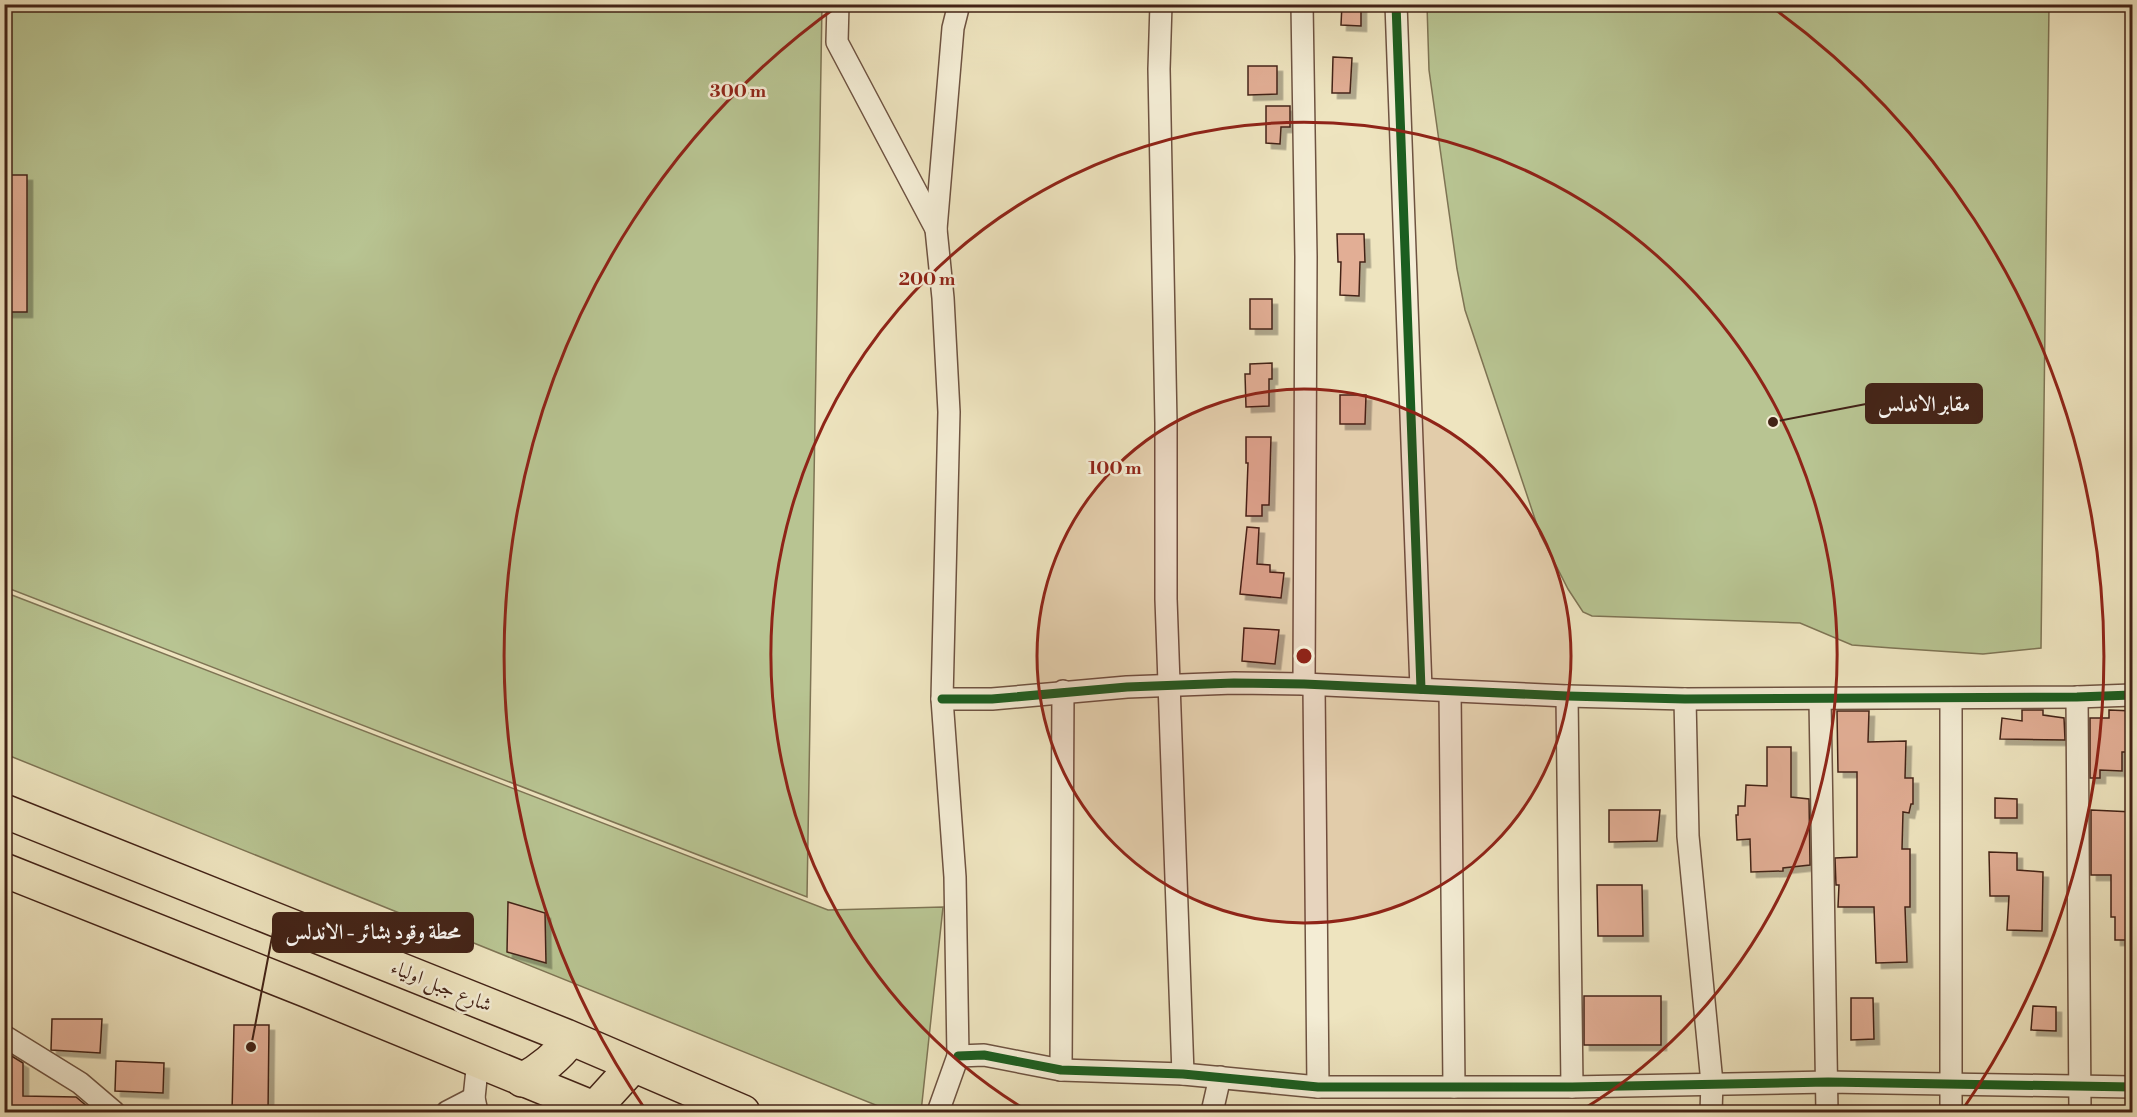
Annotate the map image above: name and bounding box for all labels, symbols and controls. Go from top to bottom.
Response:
text: 300 m [710,80,767,103]
text: 200 m [899,268,956,291]
callout: مقابر الاندلس [1866,384,1982,423]
text: مقابر الاندلس [1878,392,1970,418]
text: 100 m [1088,457,1142,480]
centre of rings [1294,646,1314,666]
callout: محطة وقود بشائر - الاندلس [273,913,473,952]
text: محطة وقود بشائر - الاندلس [285,920,462,946]
street label: شارع جبل اولياء [385,955,495,1022]

